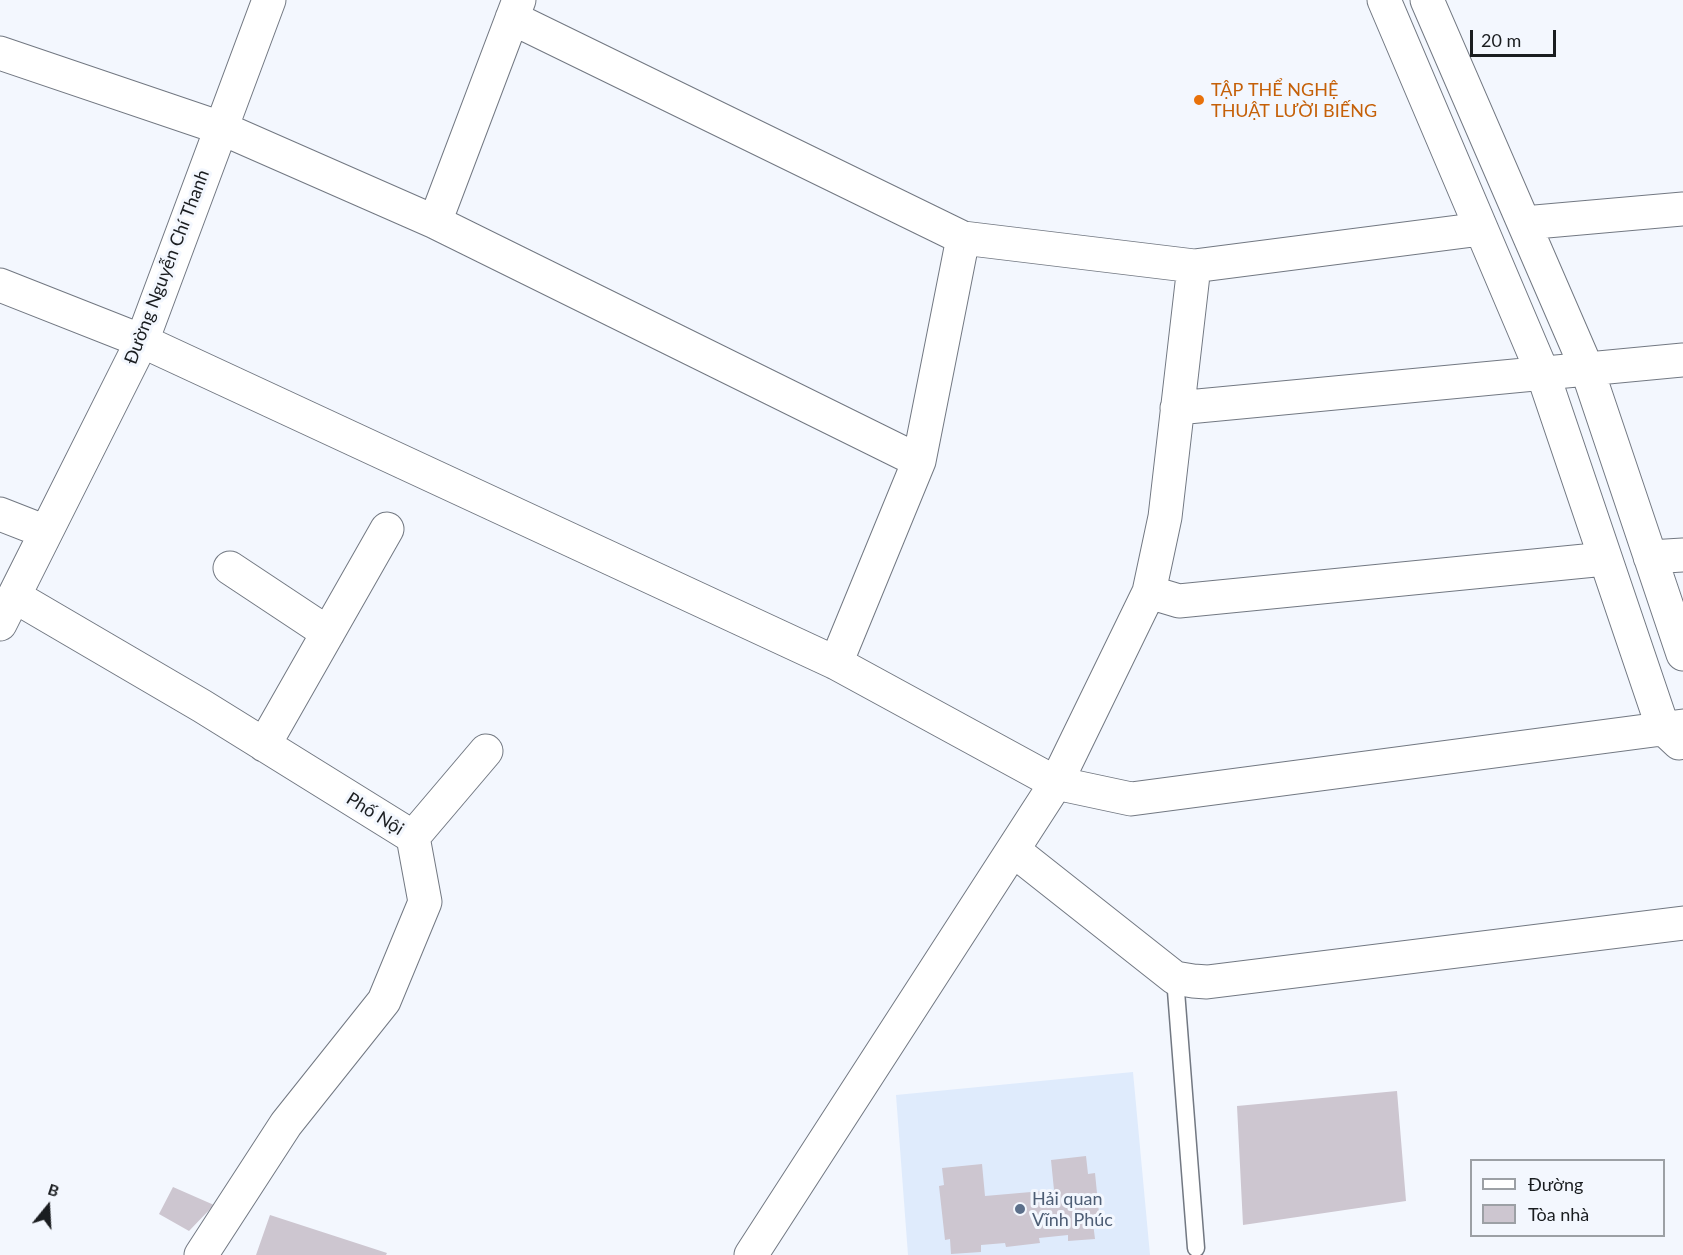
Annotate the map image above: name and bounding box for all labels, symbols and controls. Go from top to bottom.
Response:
scale bar [1473,18,1558,56]
text: 20 m [1481,29,1521,51]
place label: TẬP THỂ NGHỆ THUẬT LƯỜI BIẾNG [1211,79,1377,122]
marker: TẬP THỂ NGHỆ THUẬT LƯỜI BIẾNG [1192,93,1206,107]
street label: Đường Nguyễn Chí Thanh [120,167,214,367]
street label: Phố Nội [342,788,408,840]
legend [1470,1159,1665,1237]
text: Đường [1528,1173,1583,1195]
north arrow [18,1177,78,1237]
text: B [46,1179,62,1200]
place label: Hải quan Vĩnh Phúc [1032,1188,1113,1230]
marker: Hải quan Vĩnh Phúc [1013,1202,1027,1216]
text: Tòa nhà [1528,1203,1589,1225]

